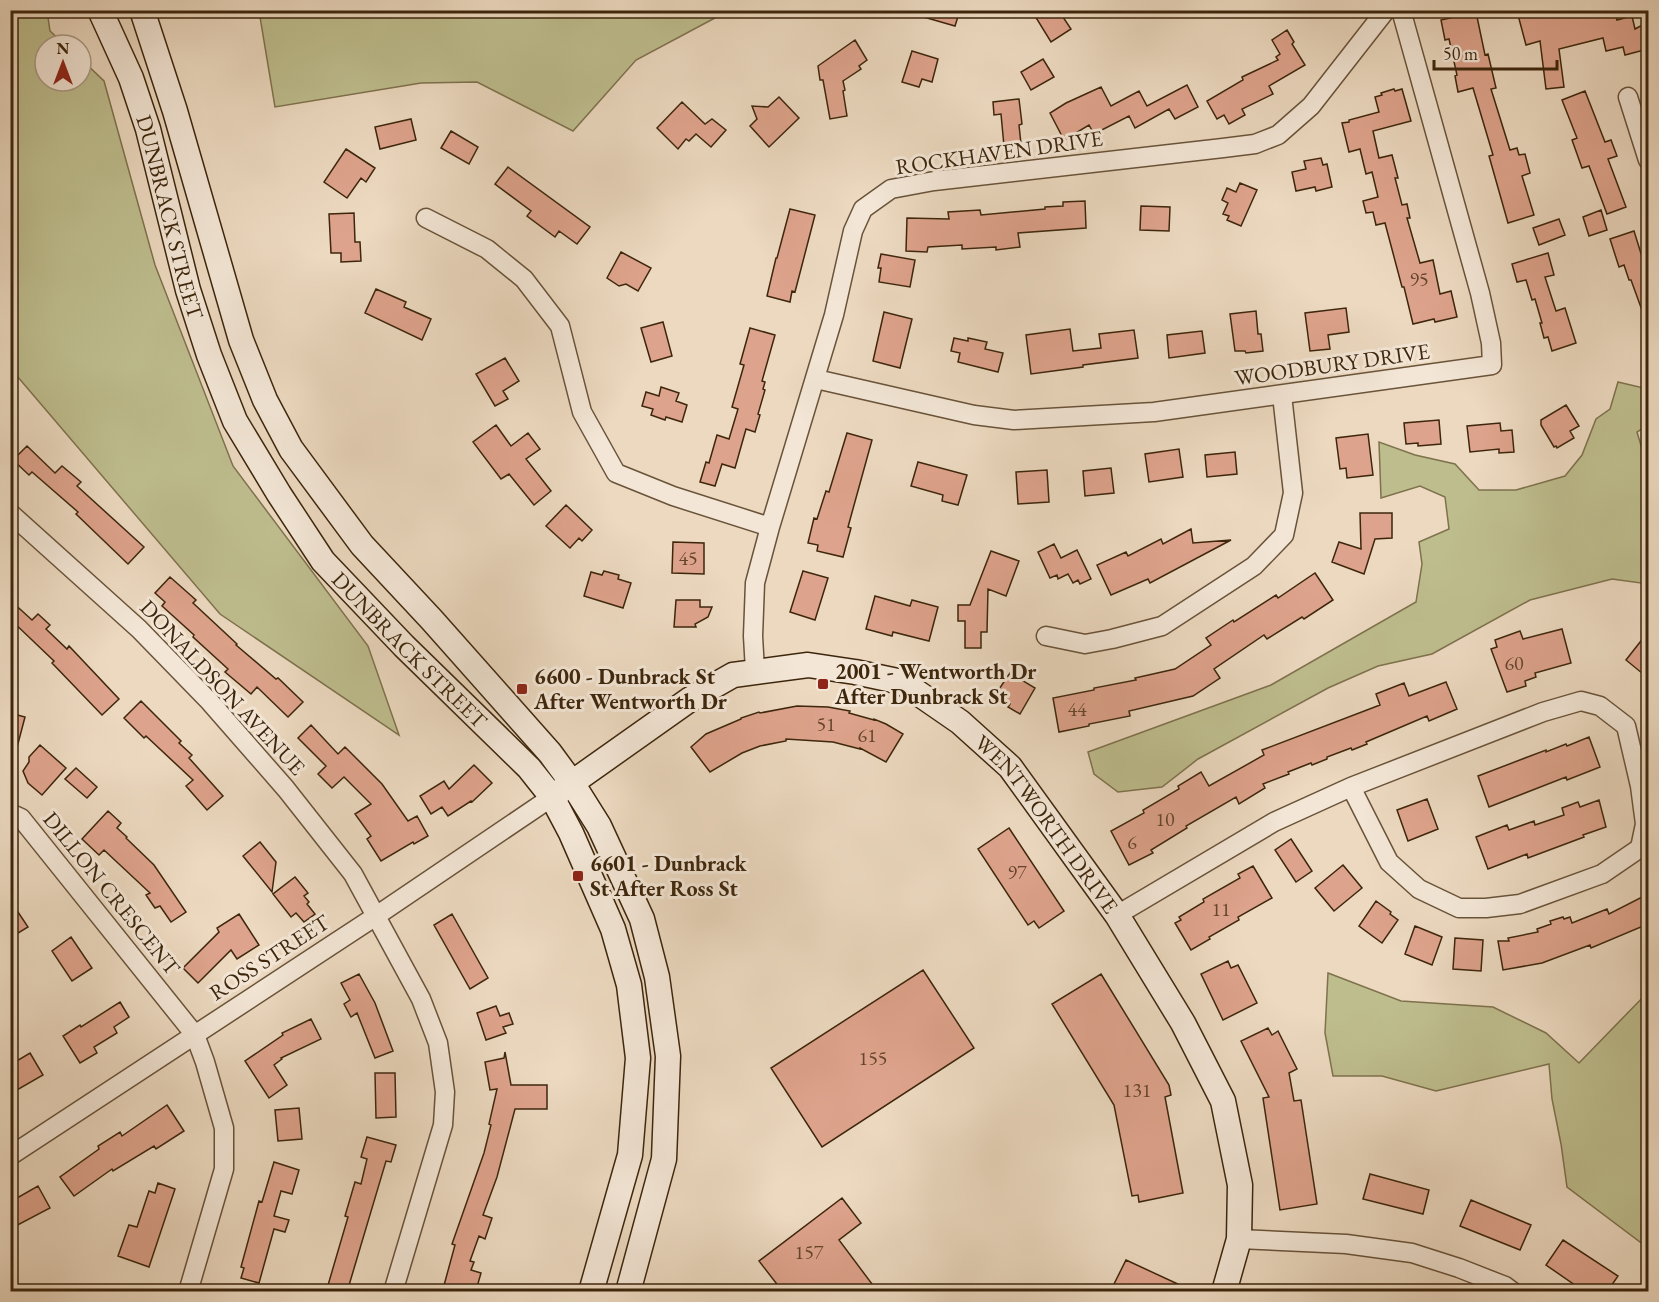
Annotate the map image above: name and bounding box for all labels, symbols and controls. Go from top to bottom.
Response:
north arrow [33,33,93,93]
scale bar [1434,33,1557,71]
text: N [57,38,70,59]
text: 50 m [1443,42,1478,65]
street label: DUNBRACK STREET [129,111,210,323]
street label: ROCKHAVEN DRIVE [894,124,1105,181]
house number: 95 [1409,266,1429,292]
street label: WOODBURY DRIVE [1233,336,1431,393]
house number: 45 [678,545,698,571]
street label: DUNBRACK STREET [325,565,494,735]
street label: DONALDSON AVENUE [134,593,312,781]
house number: 60 [1504,650,1524,676]
place label: 2001 - Wentworth Dr After Dunbrack St [834,657,1037,711]
place label: 6600 - Dunbrack St After Wentworth Dr [533,662,728,716]
marker: 2001 - Wentworth Dr After Dunbrack St [816,677,830,691]
marker: 6600 - Dunbrack St After Wentworth Dr [515,682,529,696]
house number: 44 [1067,696,1087,722]
house number: 51 [816,711,836,737]
house number: 61 [857,722,877,748]
street label: WENTWORTH DRIVE [968,728,1125,919]
street label: DILLON CRESCENT [37,805,187,981]
house number: 10 [1155,806,1175,832]
house number: 6 [1127,829,1137,855]
place label: 6601 - Dunbrack St After Ross St [590,849,748,903]
house number: 97 [1007,859,1027,885]
marker: 6601 - Dunbrack St After Ross St [571,869,585,883]
house number: 11 [1211,896,1231,922]
street label: ROSS STREET [204,908,335,1007]
house number: 155 [859,1045,887,1071]
house number: 131 [1123,1077,1151,1103]
house number: 157 [795,1239,824,1265]

